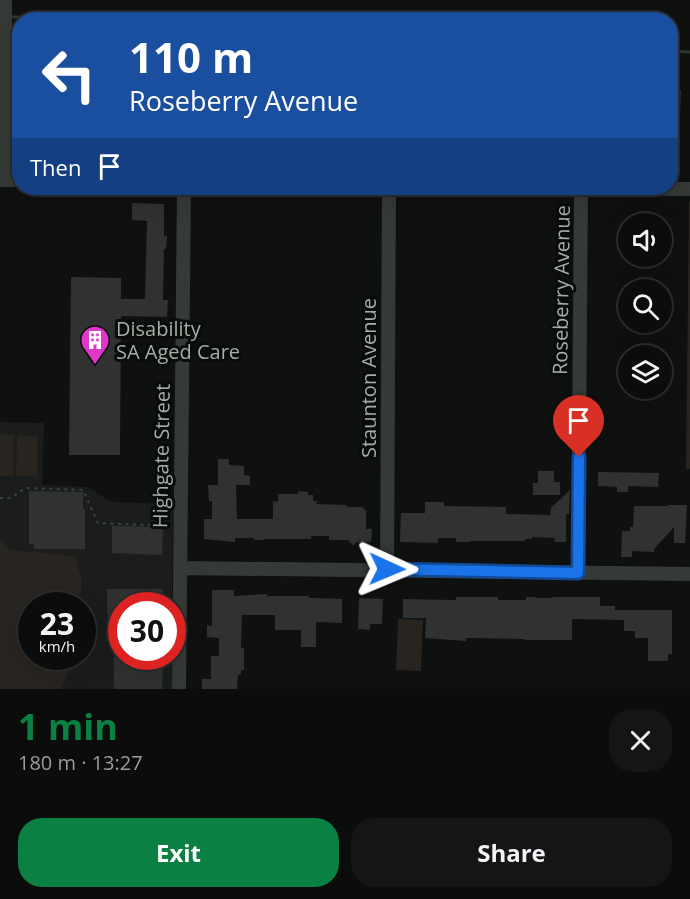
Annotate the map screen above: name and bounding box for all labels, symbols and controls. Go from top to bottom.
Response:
text: 110 m [129,28,253,85]
icon: left [30,36,108,114]
text: Roseberry Avenue [129,82,358,119]
icon: arrive [93,150,126,183]
text: Then [30,152,81,182]
street label: Roseberry Avenue [546,205,576,375]
map controls [618,213,672,399]
button: sound [618,213,672,267]
button: search [618,279,672,333]
street label: Staunton Avenue [355,298,382,458]
place label: Disability SA Aged Care [116,315,240,365]
building icon: Disability SA Aged Care [79,324,111,366]
button: layers [618,345,672,399]
street label: Highgate Street [146,384,176,528]
pin [553,395,604,457]
icon: arrive [562,404,595,437]
position arrow [355,537,419,601]
speed limit sign: 30 [108,592,186,670]
text: 23 [40,603,74,644]
text: km/h [39,636,75,656]
text: 1 min [18,702,118,751]
button: close [609,709,672,772]
text: 180 m · 13:27 [18,749,143,776]
button: Exit [18,818,339,887]
button: Share [351,818,672,887]

